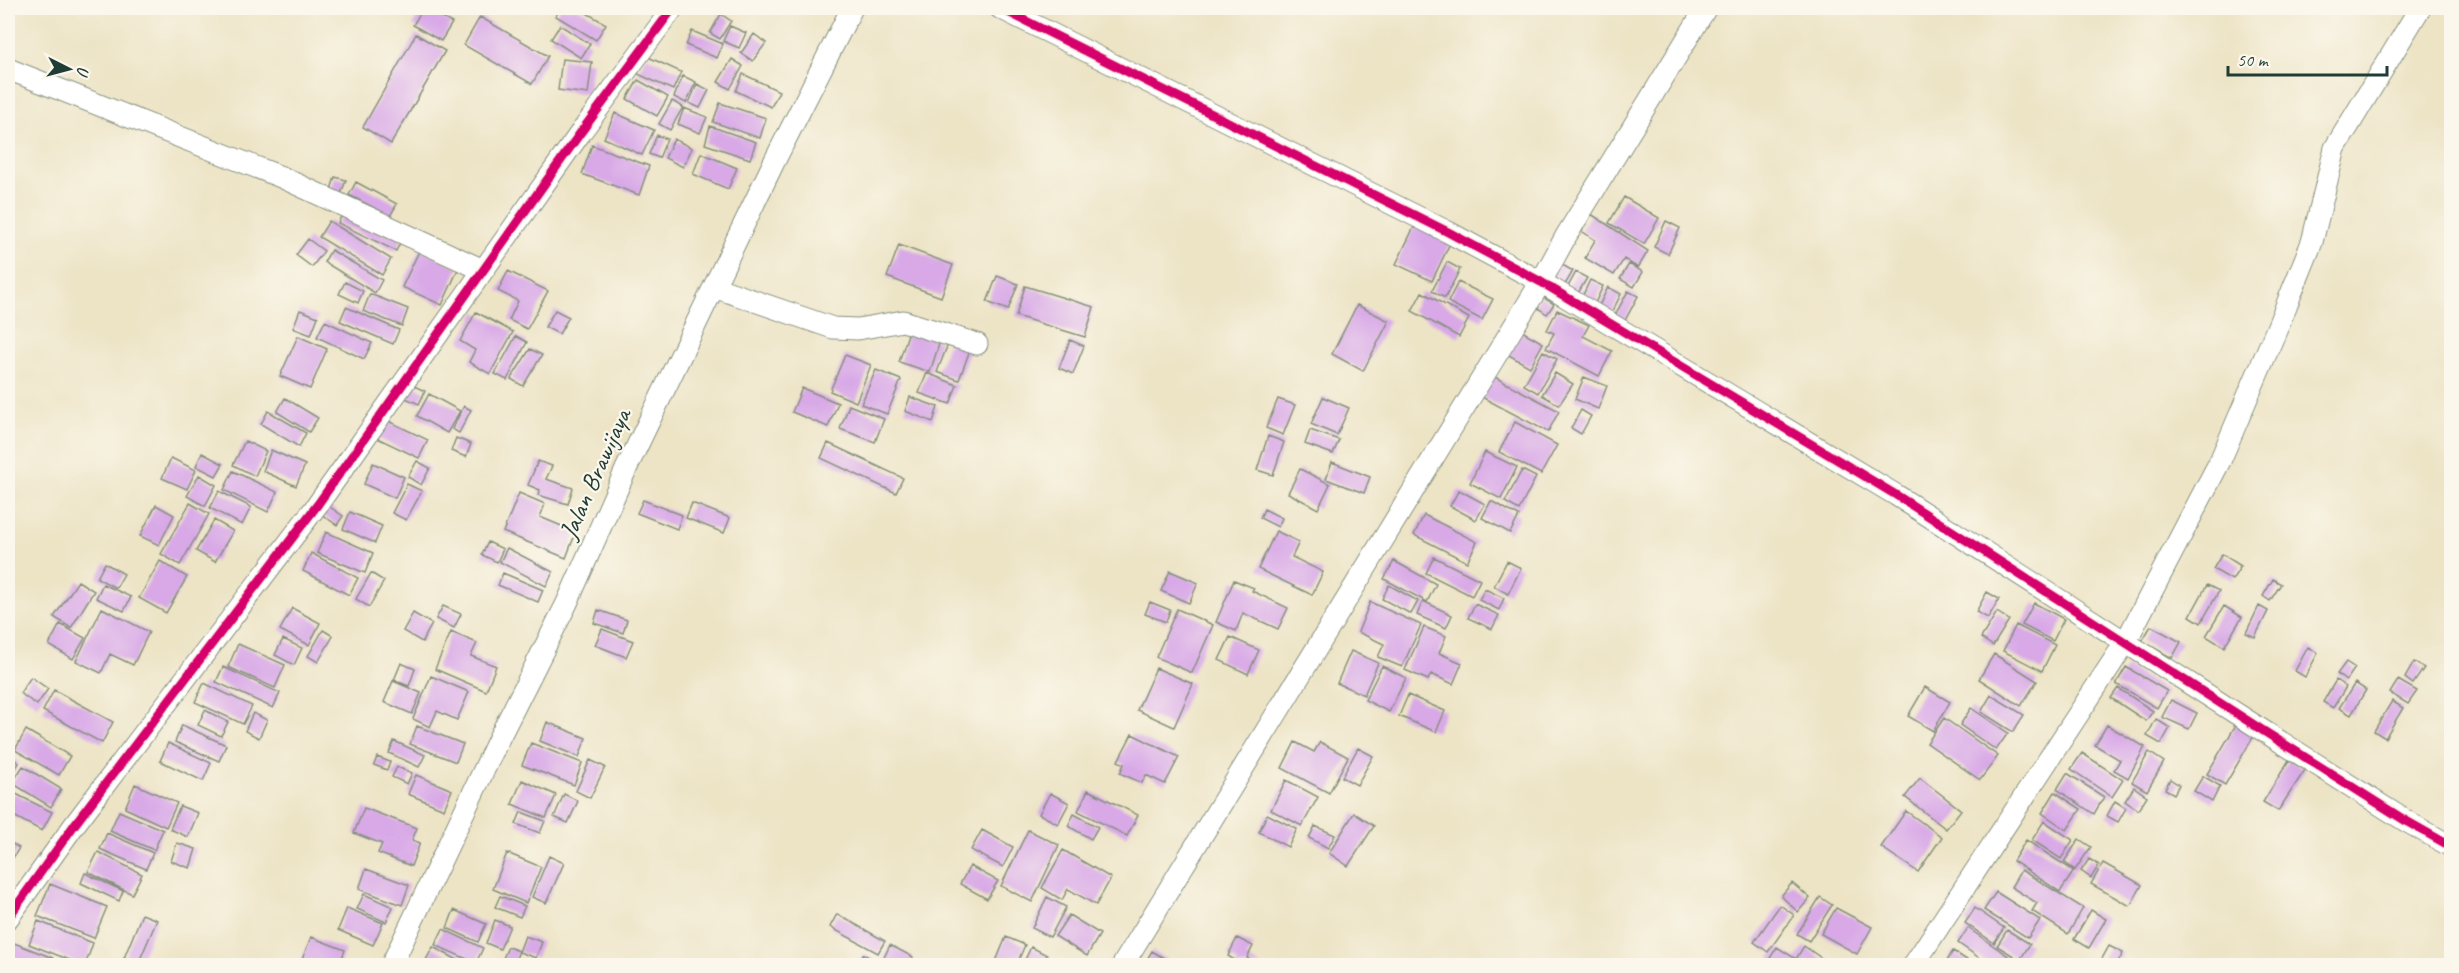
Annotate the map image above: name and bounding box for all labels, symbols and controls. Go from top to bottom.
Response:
north arrow [39,39,99,99]
scale bar [2228,39,2387,77]
text: 50 m [2237,49,2270,71]
text: U [72,66,93,79]
street label: Jalan Brawijaya [551,402,639,546]

